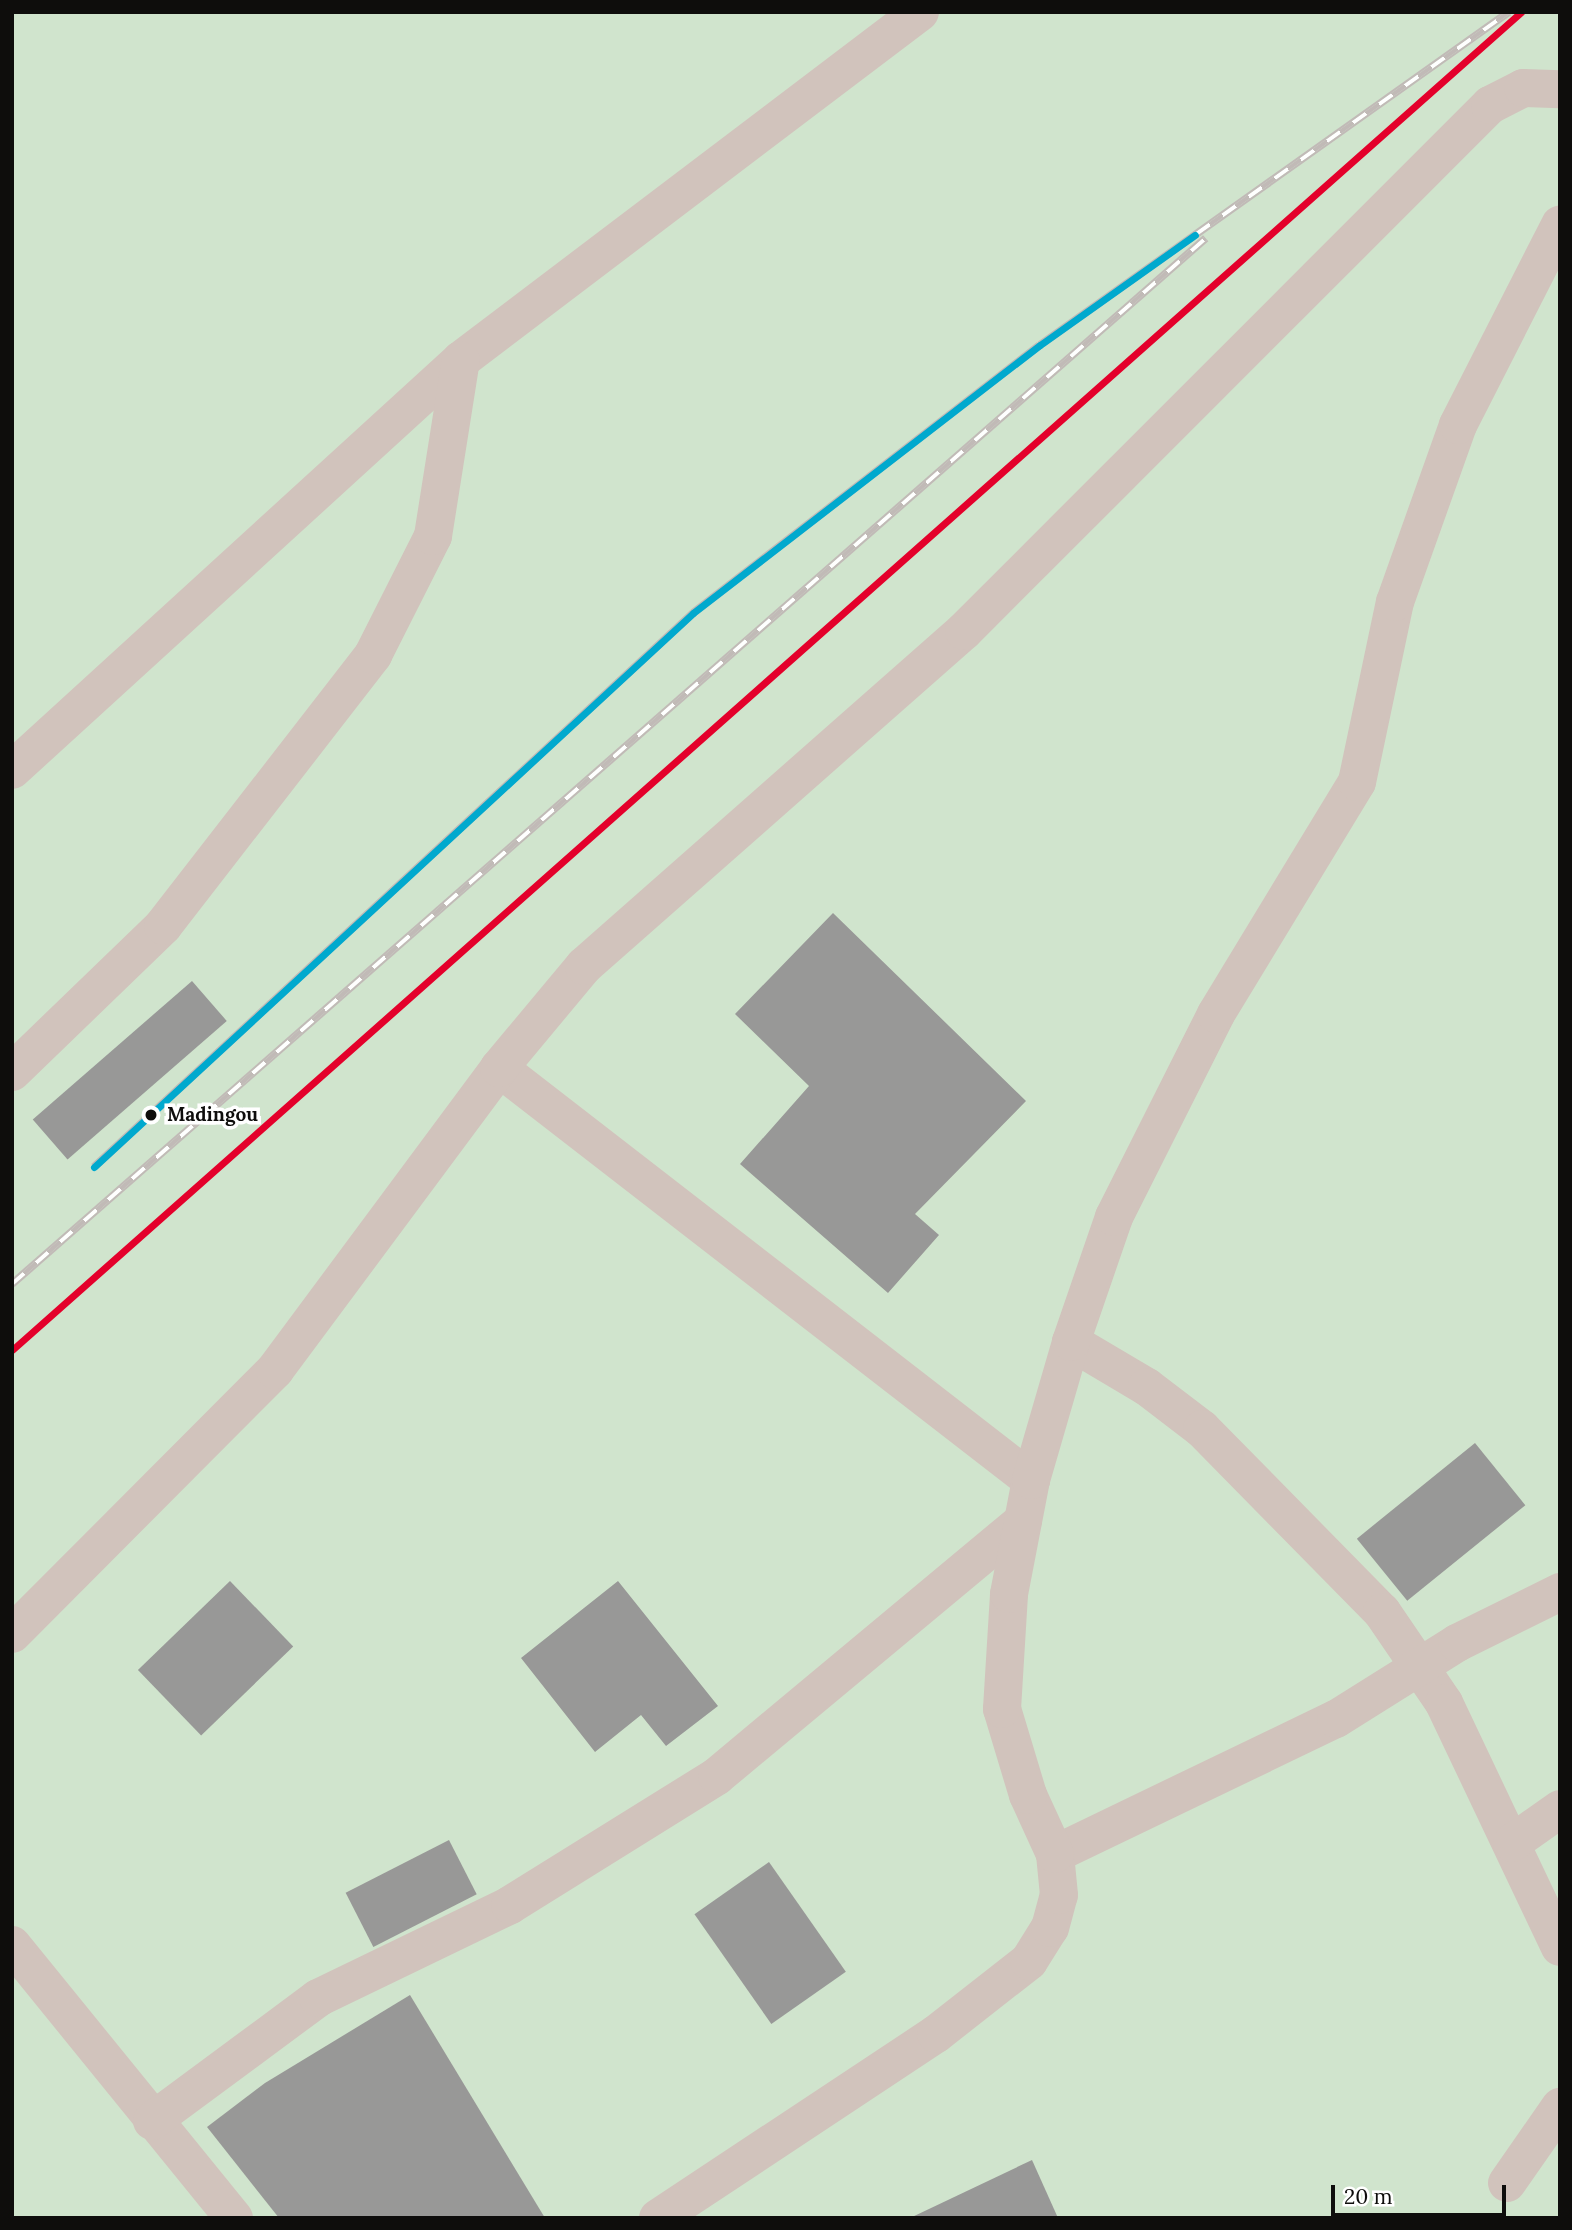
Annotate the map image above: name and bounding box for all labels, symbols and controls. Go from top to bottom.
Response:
place label: Madingou [167,1104,258,1126]
marker: Madingou [141,1105,161,1125]
scale bar [1334,2170,1509,2214]
text: 20 m [1344,2183,1393,2210]

